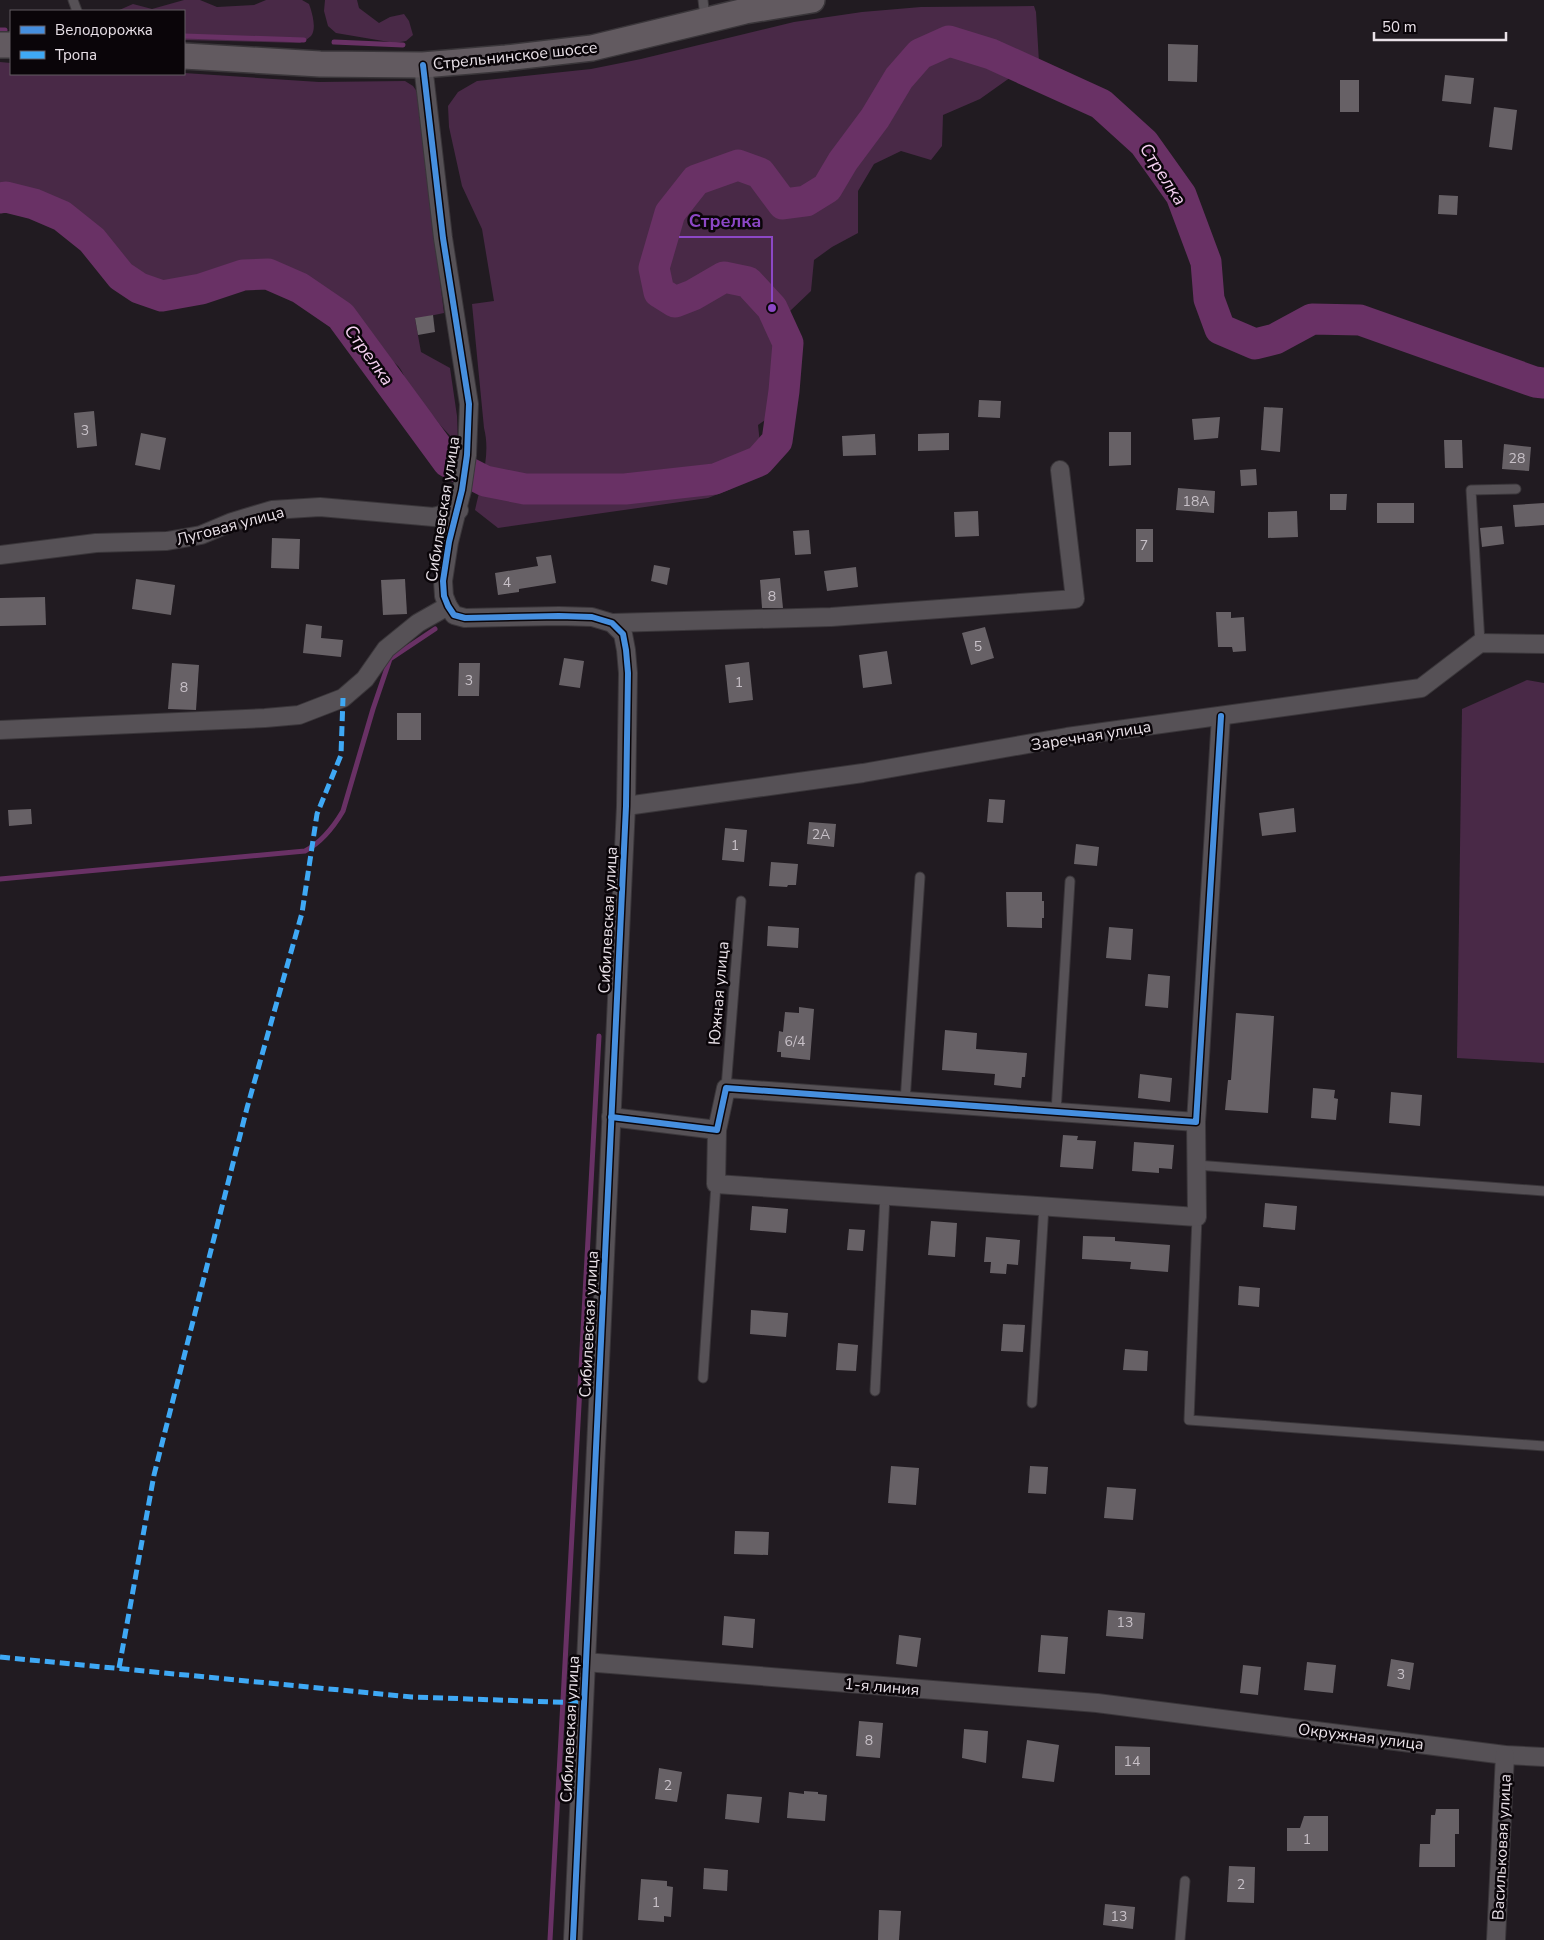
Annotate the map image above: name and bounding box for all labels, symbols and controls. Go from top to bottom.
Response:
legend [10,10,185,75]
scale bar [1374,10,1506,42]
text: 50 m [1382,17,1417,37]
text: Велодорожка [55,20,153,40]
street label: Стрельнинское шоссе [432,36,599,76]
text: Тропа [55,45,97,65]
water label: Стрелка [1134,138,1192,210]
callout: Стрелка [679,204,772,237]
text: Стрелка [689,209,761,233]
water label: Стрелка [339,320,399,390]
house number: 3 [81,421,89,440]
street label: Сибилевская улица [421,435,465,584]
house number: 28 [1509,449,1525,468]
house number: 18А [1182,492,1210,511]
street label: Луговая улица [174,501,287,551]
house number: 7 [1140,536,1148,555]
house number: 4 [503,573,511,592]
house number: 8 [768,587,776,606]
house number: 5 [974,637,982,656]
house number: 3 [465,671,473,690]
house number: 1 [735,673,743,692]
house number: 8 [180,678,188,697]
street label: Заречная улица [1030,716,1153,756]
house number: 2А [812,825,830,844]
house number: 1 [731,836,739,855]
street label: Сибилевская улица [593,846,623,994]
street label: Южная улица [703,940,734,1046]
house number: 6/4 [785,1032,805,1051]
street label: Сибилевская улица [574,1250,604,1398]
house number: 13 [1117,1613,1133,1632]
street label: Сибилевская улица [555,1655,585,1803]
house number: 3 [1397,1665,1405,1684]
street label: 1-я линия [844,1673,920,1701]
street label: Окружная улица [1297,1718,1425,1756]
house number: 8 [865,1731,873,1750]
house number: 14 [1124,1752,1140,1771]
street label: Васильковая улица [1487,1773,1517,1921]
house number: 2 [664,1776,672,1795]
house number: 1 [1303,1830,1311,1849]
house number: 2 [1237,1875,1245,1894]
house number: 1 [652,1893,660,1912]
house number: 13 [1111,1907,1127,1926]

